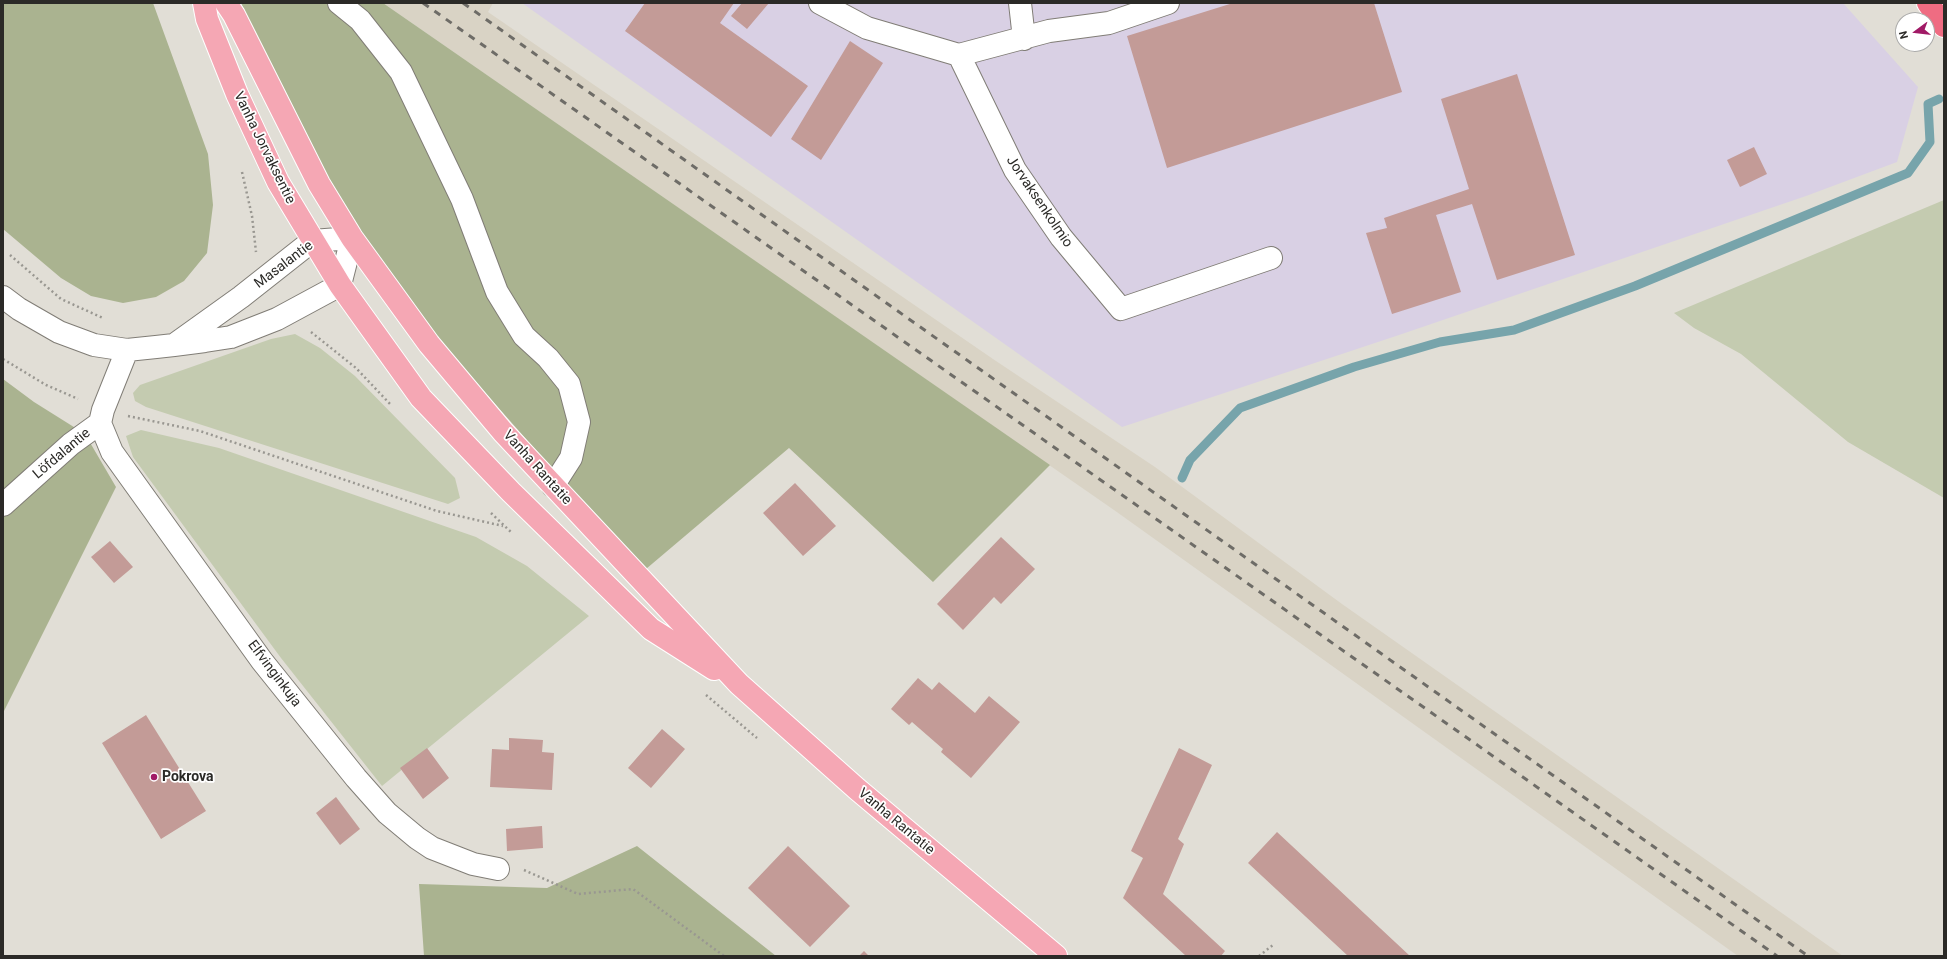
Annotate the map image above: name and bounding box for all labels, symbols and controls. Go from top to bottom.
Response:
north arrow [1895,12,1935,52]
text: N [1897,30,1911,40]
street label: Vanha Jorvaksentie [230,89,298,207]
street label: Jorvaksenkolmio [1002,153,1076,251]
street label: Masalantie [251,238,317,292]
street label: Löfdalantie [30,425,94,483]
street label: Vanha Rantatie [499,427,575,509]
street label: Elfvinginkuja [244,637,304,711]
place label: Pokrova [162,769,214,785]
marker: Pokrova [149,772,159,782]
street label: Vanha Rantatie [854,785,938,859]

